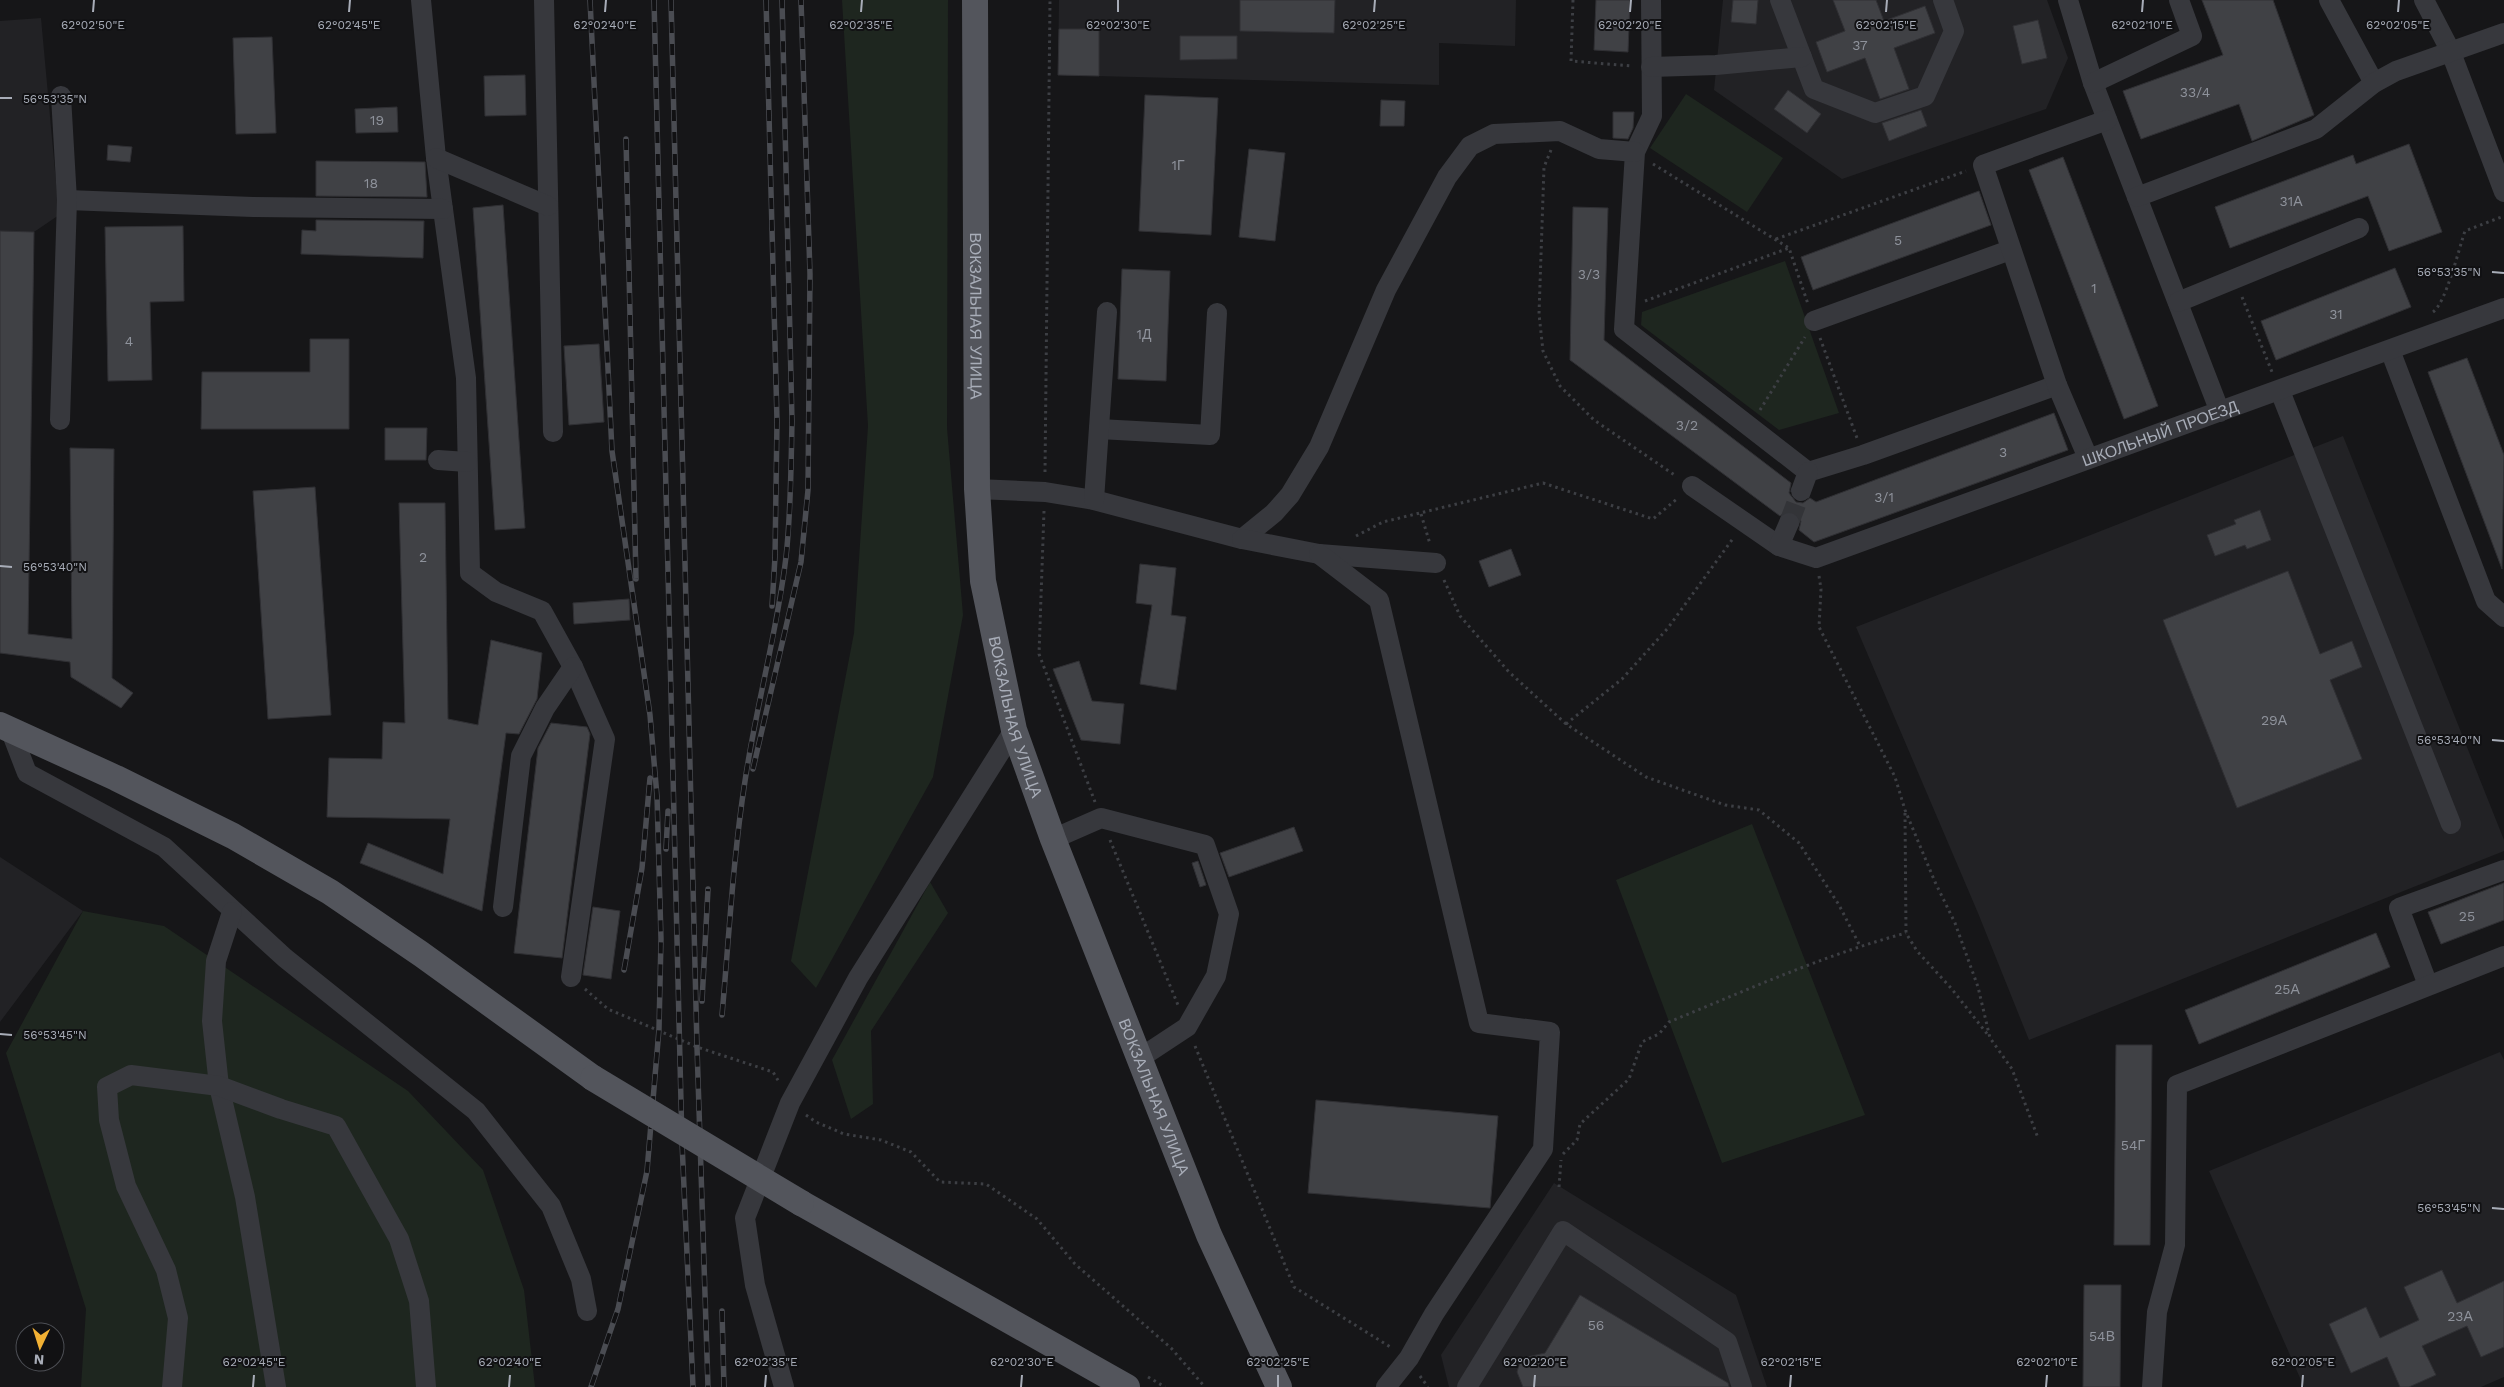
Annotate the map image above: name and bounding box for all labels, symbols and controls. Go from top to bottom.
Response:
text: 62°02'50"E [61,18,125,32]
text: 62°02'45"E [318,18,381,32]
text: 62°02'40"E [573,18,637,32]
text: 62°02'35"E [829,18,893,32]
text: 62°02'30"E [1086,18,1150,32]
text: 62°02'25"E [1342,18,1406,32]
text: 62°02'20"E [1598,18,1662,32]
text: 62°02'15"E [1855,18,1917,32]
text: 62°02'10"E [2111,18,2173,32]
text: 62°02'05"E [2366,18,2430,32]
house number: 37 [1852,37,1868,53]
house number: 33/4 [2180,84,2210,100]
text: 56°53'35"N [23,92,87,106]
house number: 19 [370,112,384,128]
house number: 1Г [1171,157,1185,173]
house number: 18 [364,175,378,191]
house number: 31А [2280,193,2303,209]
house number: 5 [1894,232,1902,248]
street label: ВОКЗАЛЬНАЯ УЛИЦА [966,233,986,400]
text: 56°53'35"N [2417,265,2481,279]
house number: 3/3 [1578,266,1600,282]
house number: 1 [2091,280,2097,296]
house number: 31 [2329,306,2343,322]
house number: 1Д [1137,326,1152,342]
house number: 4 [125,333,133,349]
street label: ШКОЛЬНЫЙ ПРОЕЗД [2079,396,2241,470]
house number: 3/2 [1676,417,1698,433]
house number: 3 [1999,444,2007,460]
house number: 3/1 [1874,489,1894,505]
house number: 2 [419,549,427,565]
text: 56°53'40"N [23,560,87,574]
street label: ВОКЗАЛЬНАЯ УЛИЦА [985,634,1047,800]
house number: 29А [2261,712,2288,728]
text: 56°53'40"N [2417,733,2481,747]
house number: 25 [2459,908,2475,924]
house number: 25А [2274,981,2300,997]
street label: ВОКЗАЛЬНАЯ УЛИЦА [1115,1015,1194,1178]
text: 56°53'45"N [23,1028,87,1042]
house number: 54Г [2121,1137,2146,1153]
text: 56°53'45"N [2417,1201,2481,1215]
house number: 23А [2447,1308,2473,1324]
house number: 56 [1588,1317,1604,1333]
north arrow [15,1322,65,1372]
house number: 54В [2089,1328,2115,1344]
text: N [33,1352,45,1368]
text: 62°02'45"E [223,1355,286,1369]
text: 62°02'40"E [478,1355,542,1369]
text: 62°02'35"E [734,1355,798,1369]
text: 62°02'30"E [990,1355,1054,1369]
text: 62°02'25"E [1246,1355,1310,1369]
text: 62°02'20"E [1503,1355,1567,1369]
text: 62°02'15"E [1760,1355,1822,1369]
text: 62°02'10"E [2016,1355,2078,1369]
text: 62°02'05"E [2271,1355,2335,1369]

